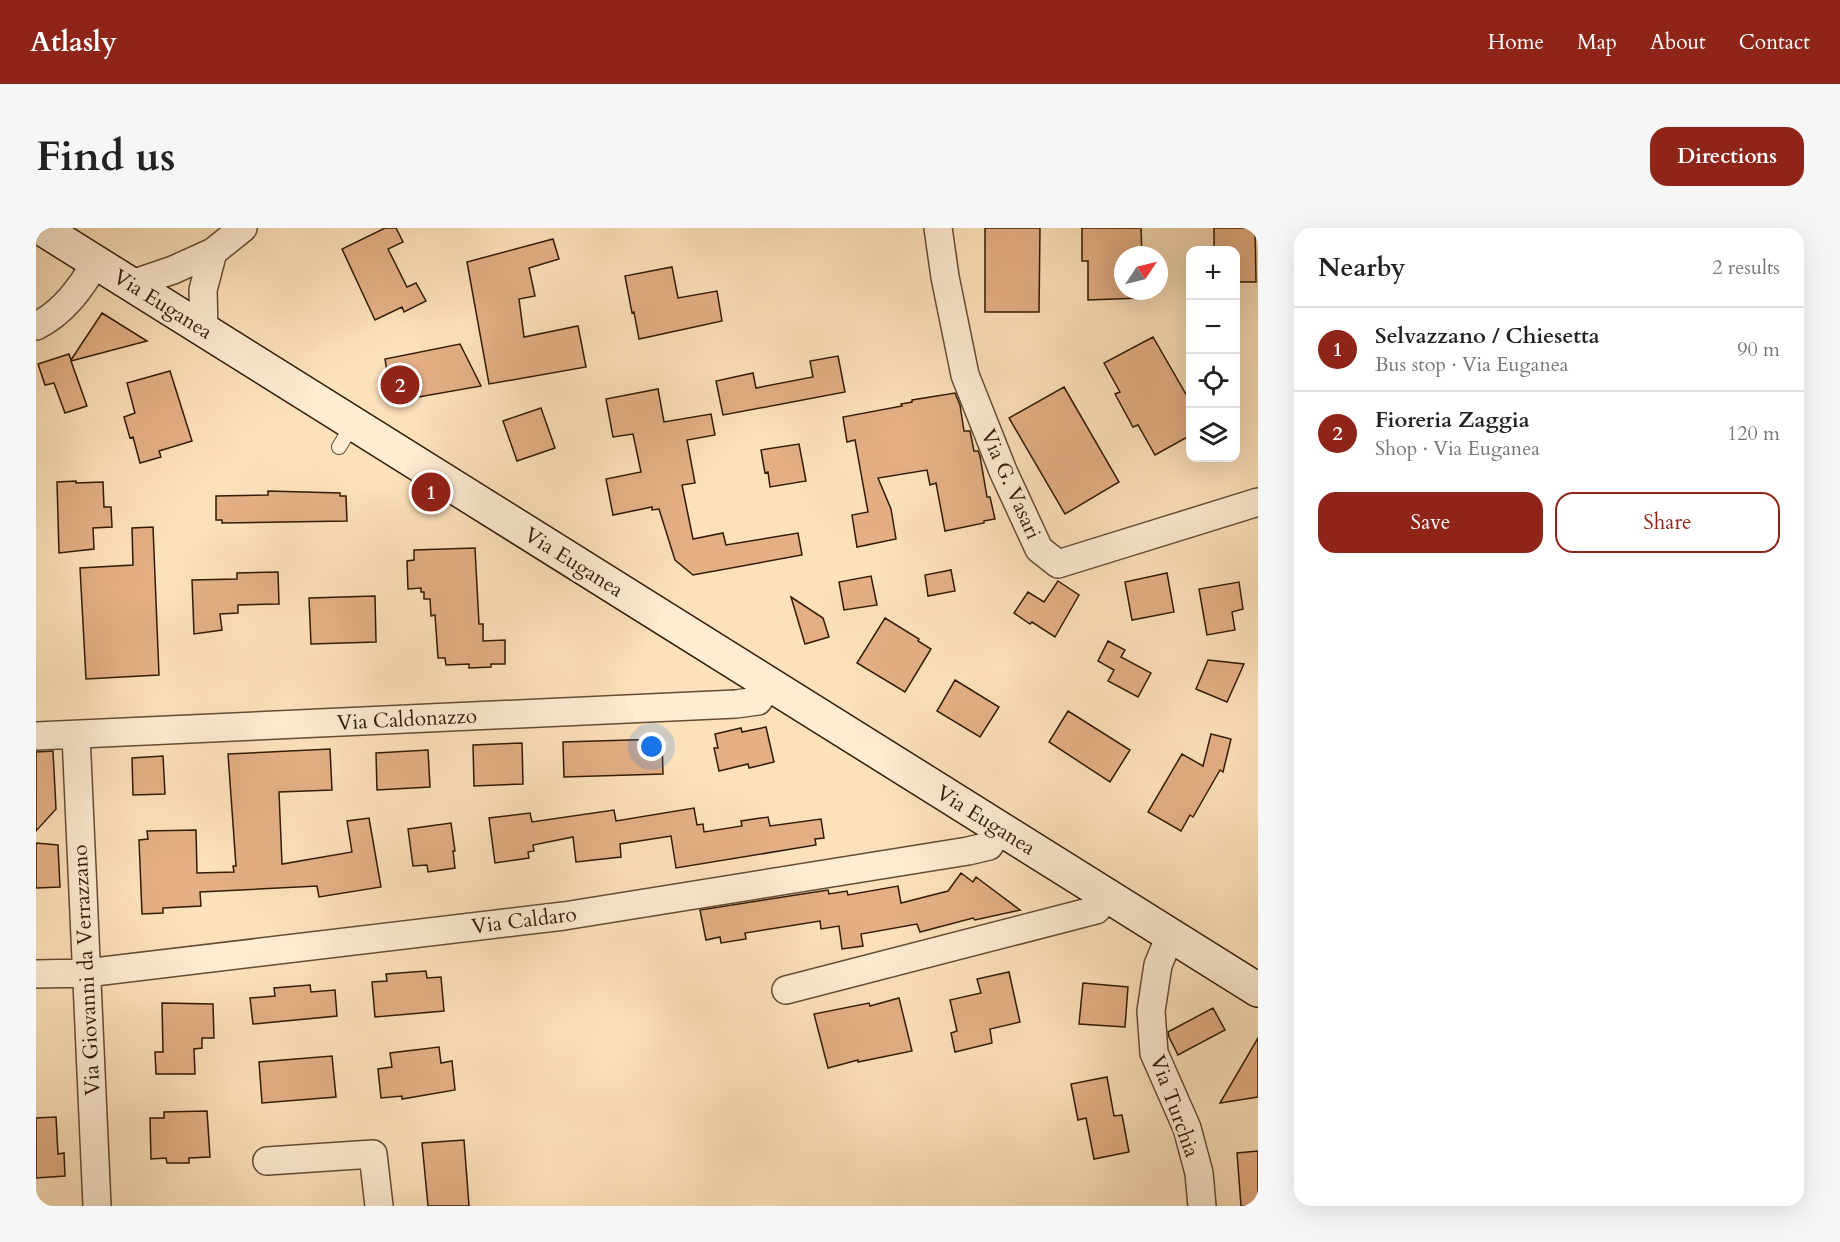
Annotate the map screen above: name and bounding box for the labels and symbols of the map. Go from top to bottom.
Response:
north arrow [1114,246,1168,300]
street label: Via Euganea [108,262,218,346]
pin: 2 [380,362,420,408]
street label: Via G. Vasari [973,424,1048,544]
pin: 1 [412,470,450,514]
street label: Via Euganea [519,520,629,604]
street label: Via Caldonazzo [336,701,478,738]
your location [637,732,666,761]
street label: Via Euganea [931,778,1041,862]
street label: Via Giovanni da Verrazzano [65,844,108,1096]
street label: Via Caldaro [470,900,578,941]
street label: Via Turchia [1143,1051,1206,1161]

